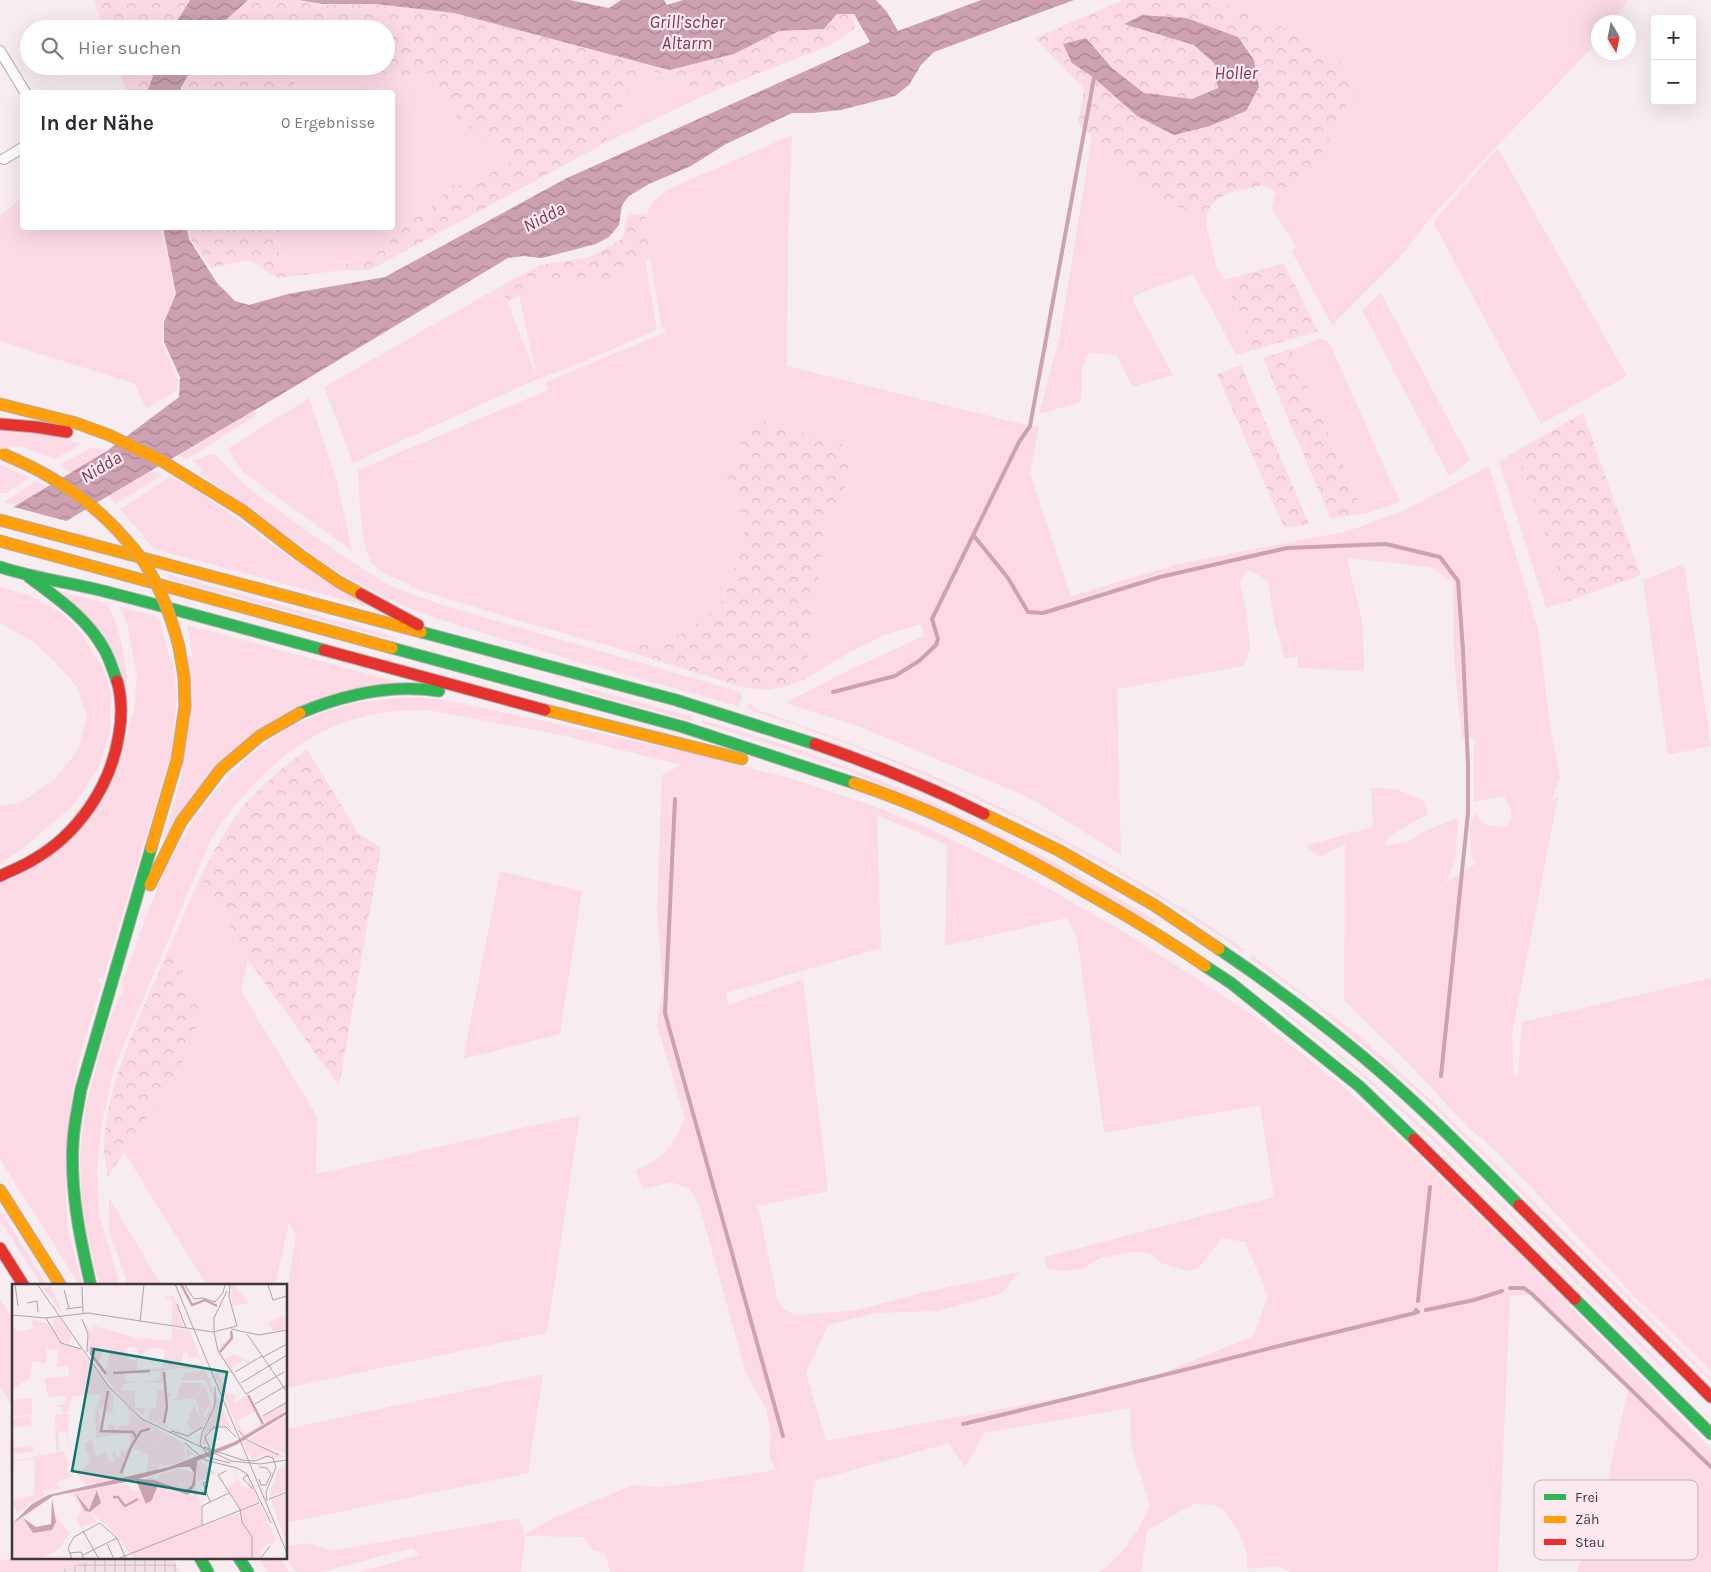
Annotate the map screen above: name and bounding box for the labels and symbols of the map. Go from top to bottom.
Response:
water label: Grill’scher Altarm [649,11,725,54]
north arrow [1591,15,1636,60]
water label: Holler [1214,62,1258,84]
water label: Nidda [519,197,569,237]
water label: Nidda [76,446,126,488]
inset map [12,1284,288,1560]
legend [1534,1480,1698,1560]
text: Frei [1575,1489,1599,1506]
text: Zäh [1575,1511,1599,1528]
text: Stau [1575,1534,1605,1551]

